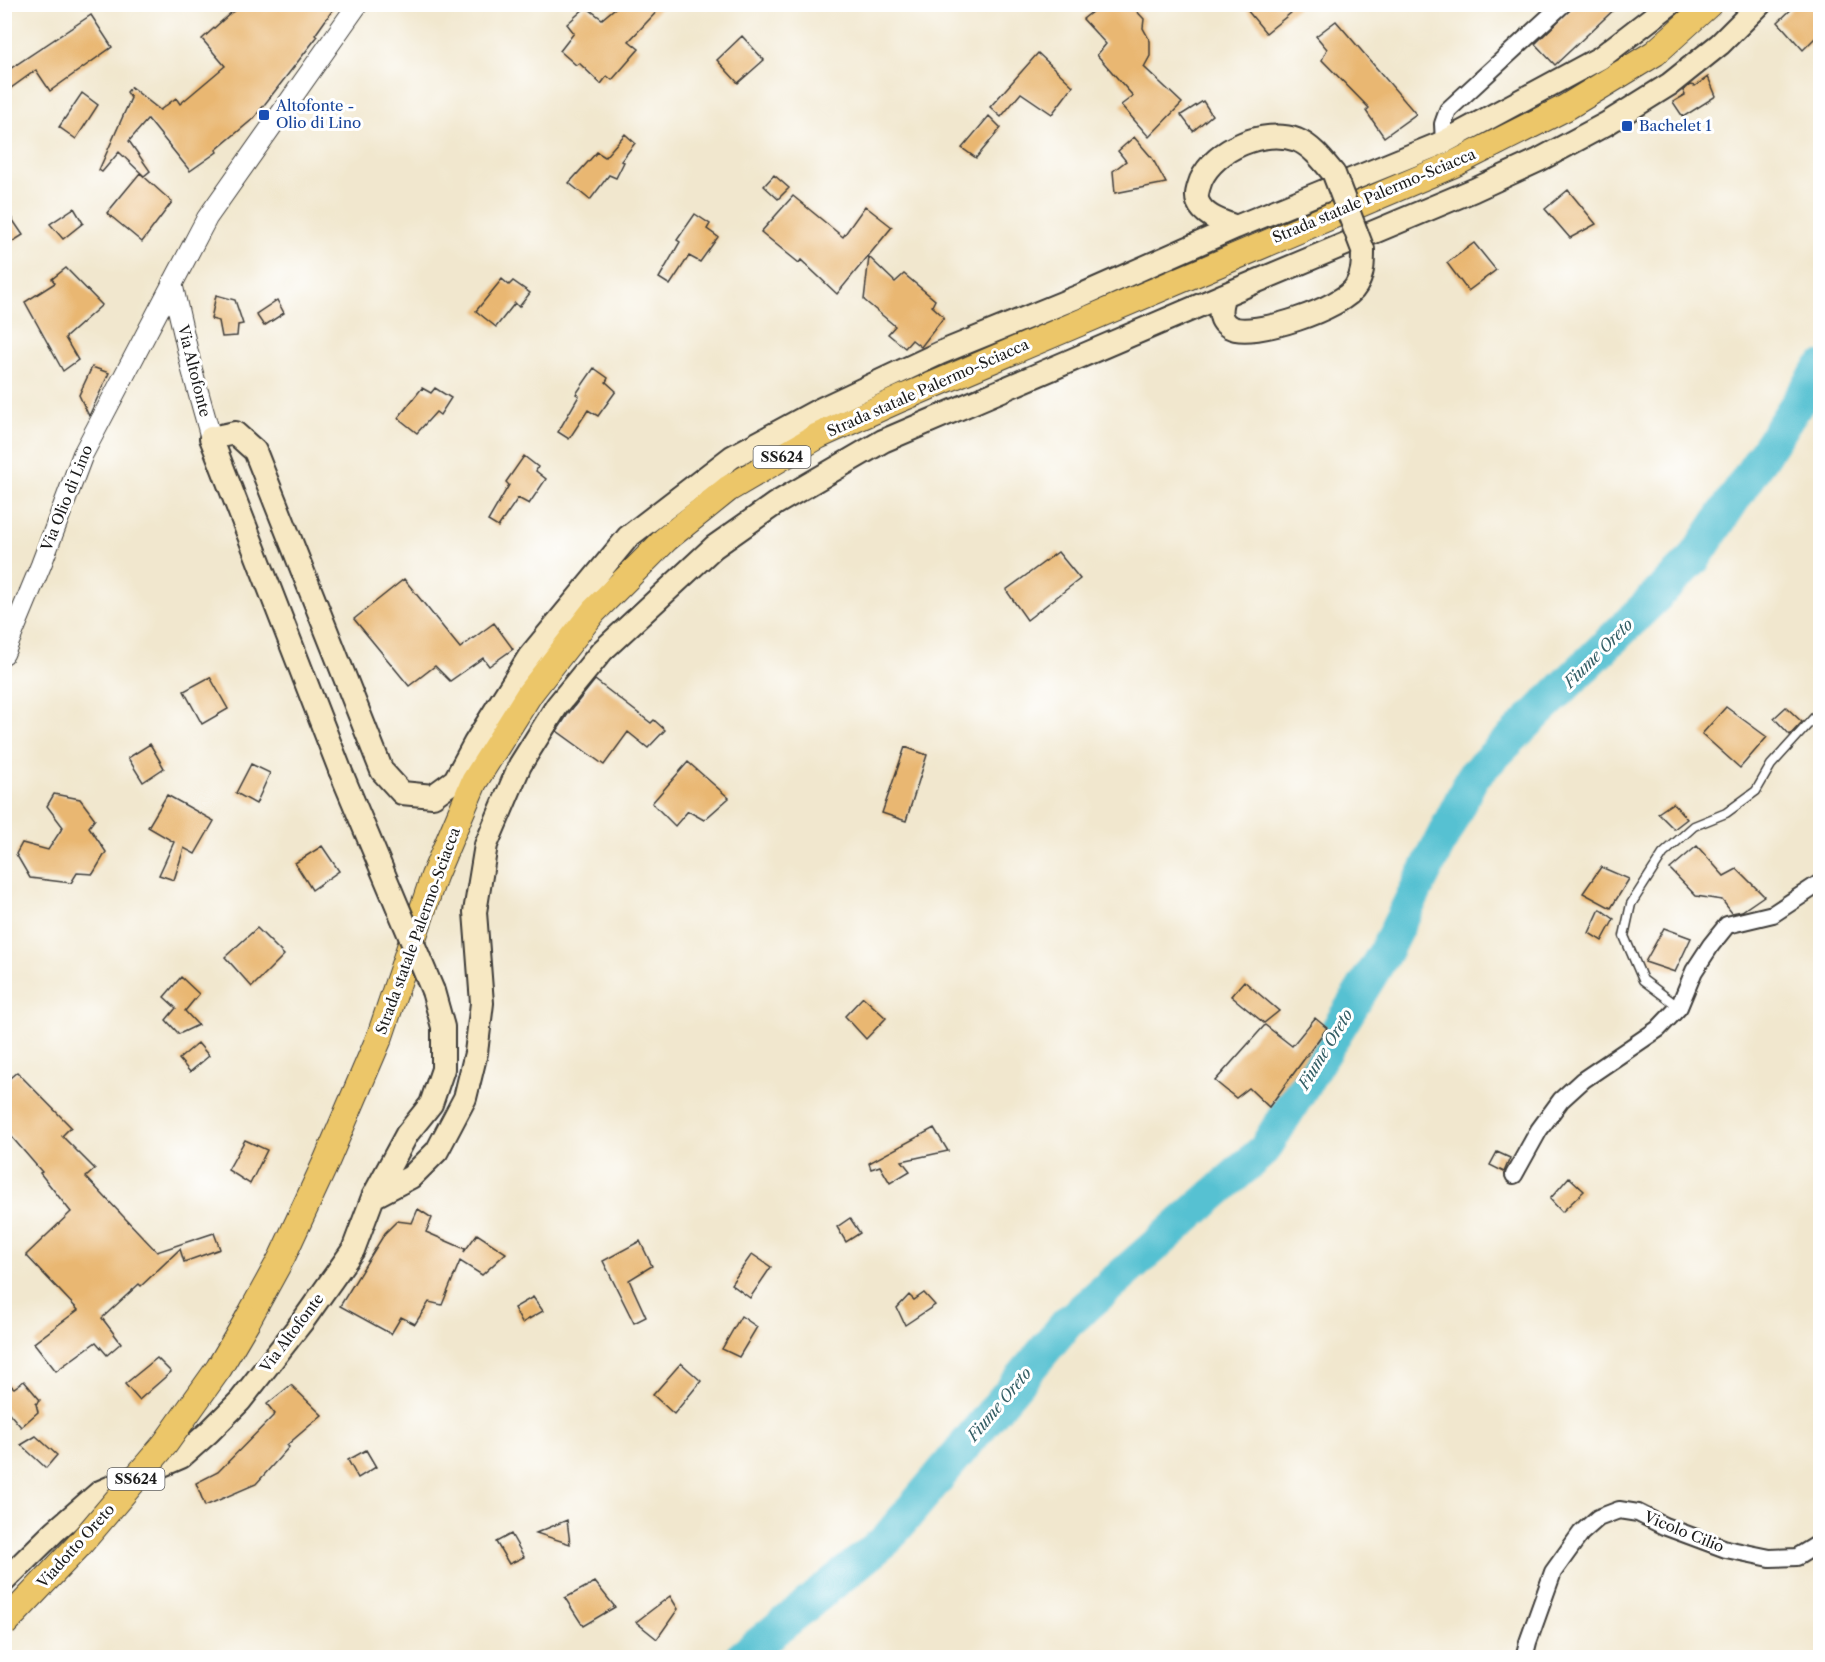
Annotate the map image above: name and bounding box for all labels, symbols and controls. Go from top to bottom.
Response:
place label: Altofonte - Olio di Lino [275,96,361,132]
marker: Altofonte - Olio di Lino [257,108,271,122]
place label: Bachelet 1 [1639,116,1712,135]
marker: Bachelet 1 [1620,119,1634,133]
street label: Strada statale Palermo-Sciacca [1269,144,1478,247]
street label: Via Altofonte [174,322,215,419]
street label: Strada statale Palermo-Sciacca [824,334,1032,441]
street label: Via Olio di Lino [36,442,96,554]
road number: SS624 [754,446,810,468]
water label: Fiume Oreto [1558,614,1637,693]
street label: Strada statale Palermo-Sciacca [371,825,464,1037]
water label: Fiume Oreto [1292,1005,1357,1094]
street label: Via Altofonte [255,1289,327,1377]
water label: Fiume Oreto [961,1363,1036,1446]
road number: SS624 [108,1468,164,1490]
street label: Viadotto Oreto [32,1500,118,1592]
street label: Vicolo Cilio [1641,1507,1727,1556]

